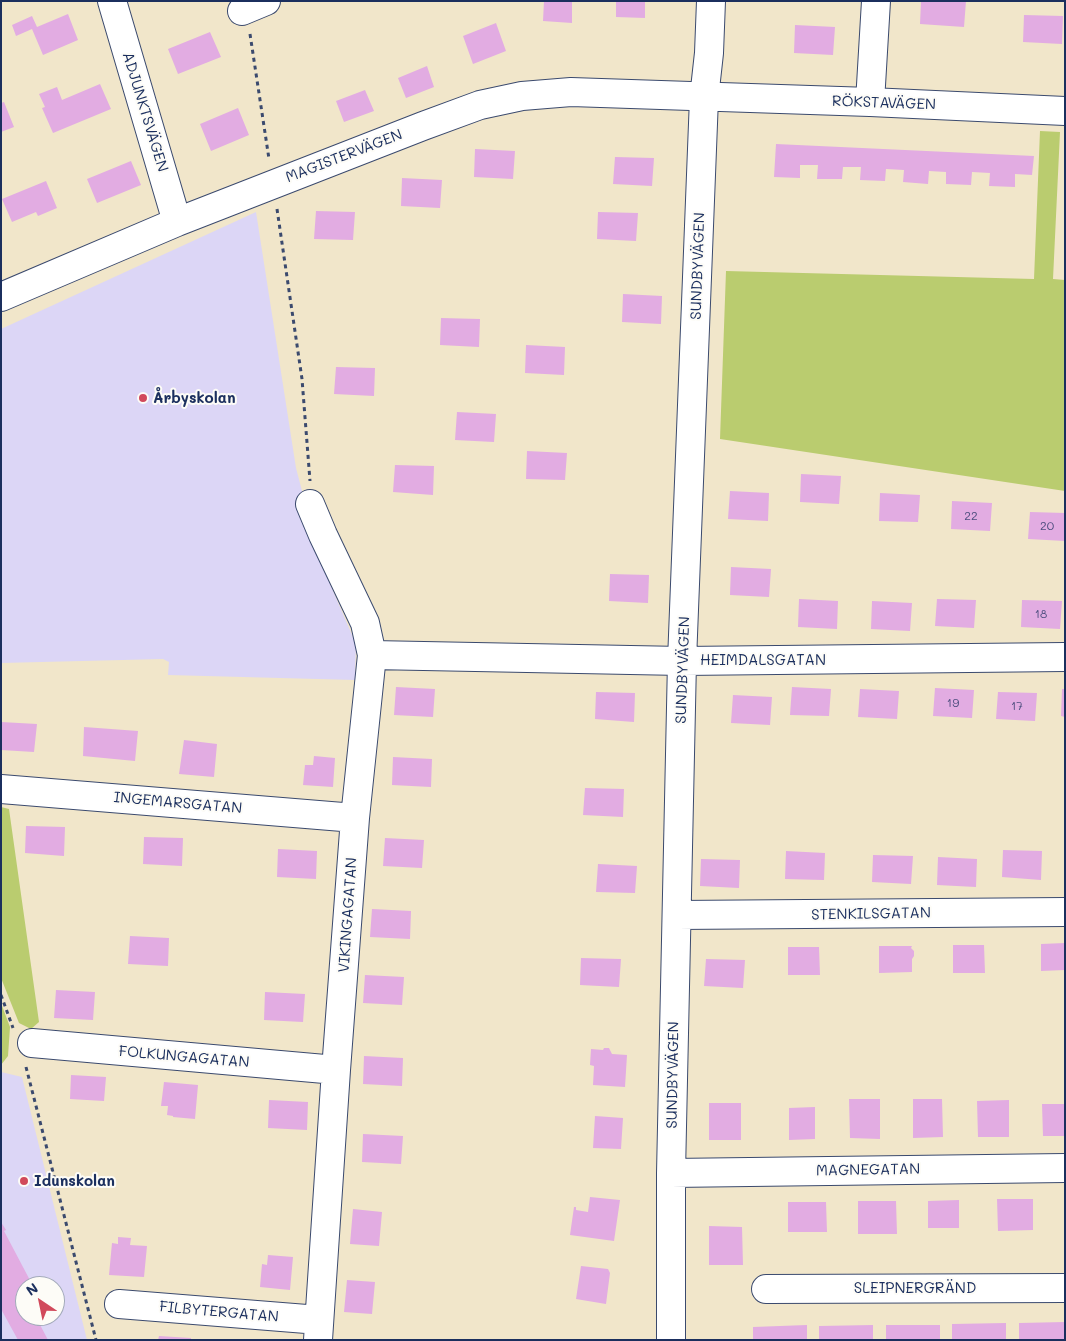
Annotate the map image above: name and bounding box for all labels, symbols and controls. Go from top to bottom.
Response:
street label: ADJUNKTSVÄGEN [118,50,172,174]
street label: RÖKSTAVÄGEN [832,92,936,114]
street label: MAGISTERVÄGEN [283,125,405,187]
street label: SUNDBYVÄGEN [687,212,709,320]
place label: Årbyskolan [153,389,236,407]
marker: Årbyskolan [137,392,149,404]
house number: 22 [964,509,978,523]
house number: 20 [1040,519,1054,533]
house number: 18 [1035,607,1047,621]
street label: SUNDBYVÄGEN [672,616,694,724]
street label: HEIMDALSGATAN [700,651,826,669]
house number: 19 [947,696,959,710]
house number: 17 [1011,699,1023,713]
street label: INGEMARSGATAN [113,788,243,818]
street label: VIKINGAGATAN [335,857,361,973]
street label: STENKILSGATAN [811,904,931,924]
street label: SUNDBYVÄGEN [663,1021,683,1129]
street label: FOLKUNGAGATAN [118,1042,250,1072]
street label: MAGNEGATAN [816,1160,920,1180]
place label: Idunskolan [34,1172,115,1190]
marker: Idunskolan [18,1175,30,1187]
north arrow [15,1276,65,1326]
text: N [22,1278,42,1300]
street label: SLEIPNERGRÄND [854,1279,976,1297]
street label: FILBYTERGATAN [159,1298,279,1326]

